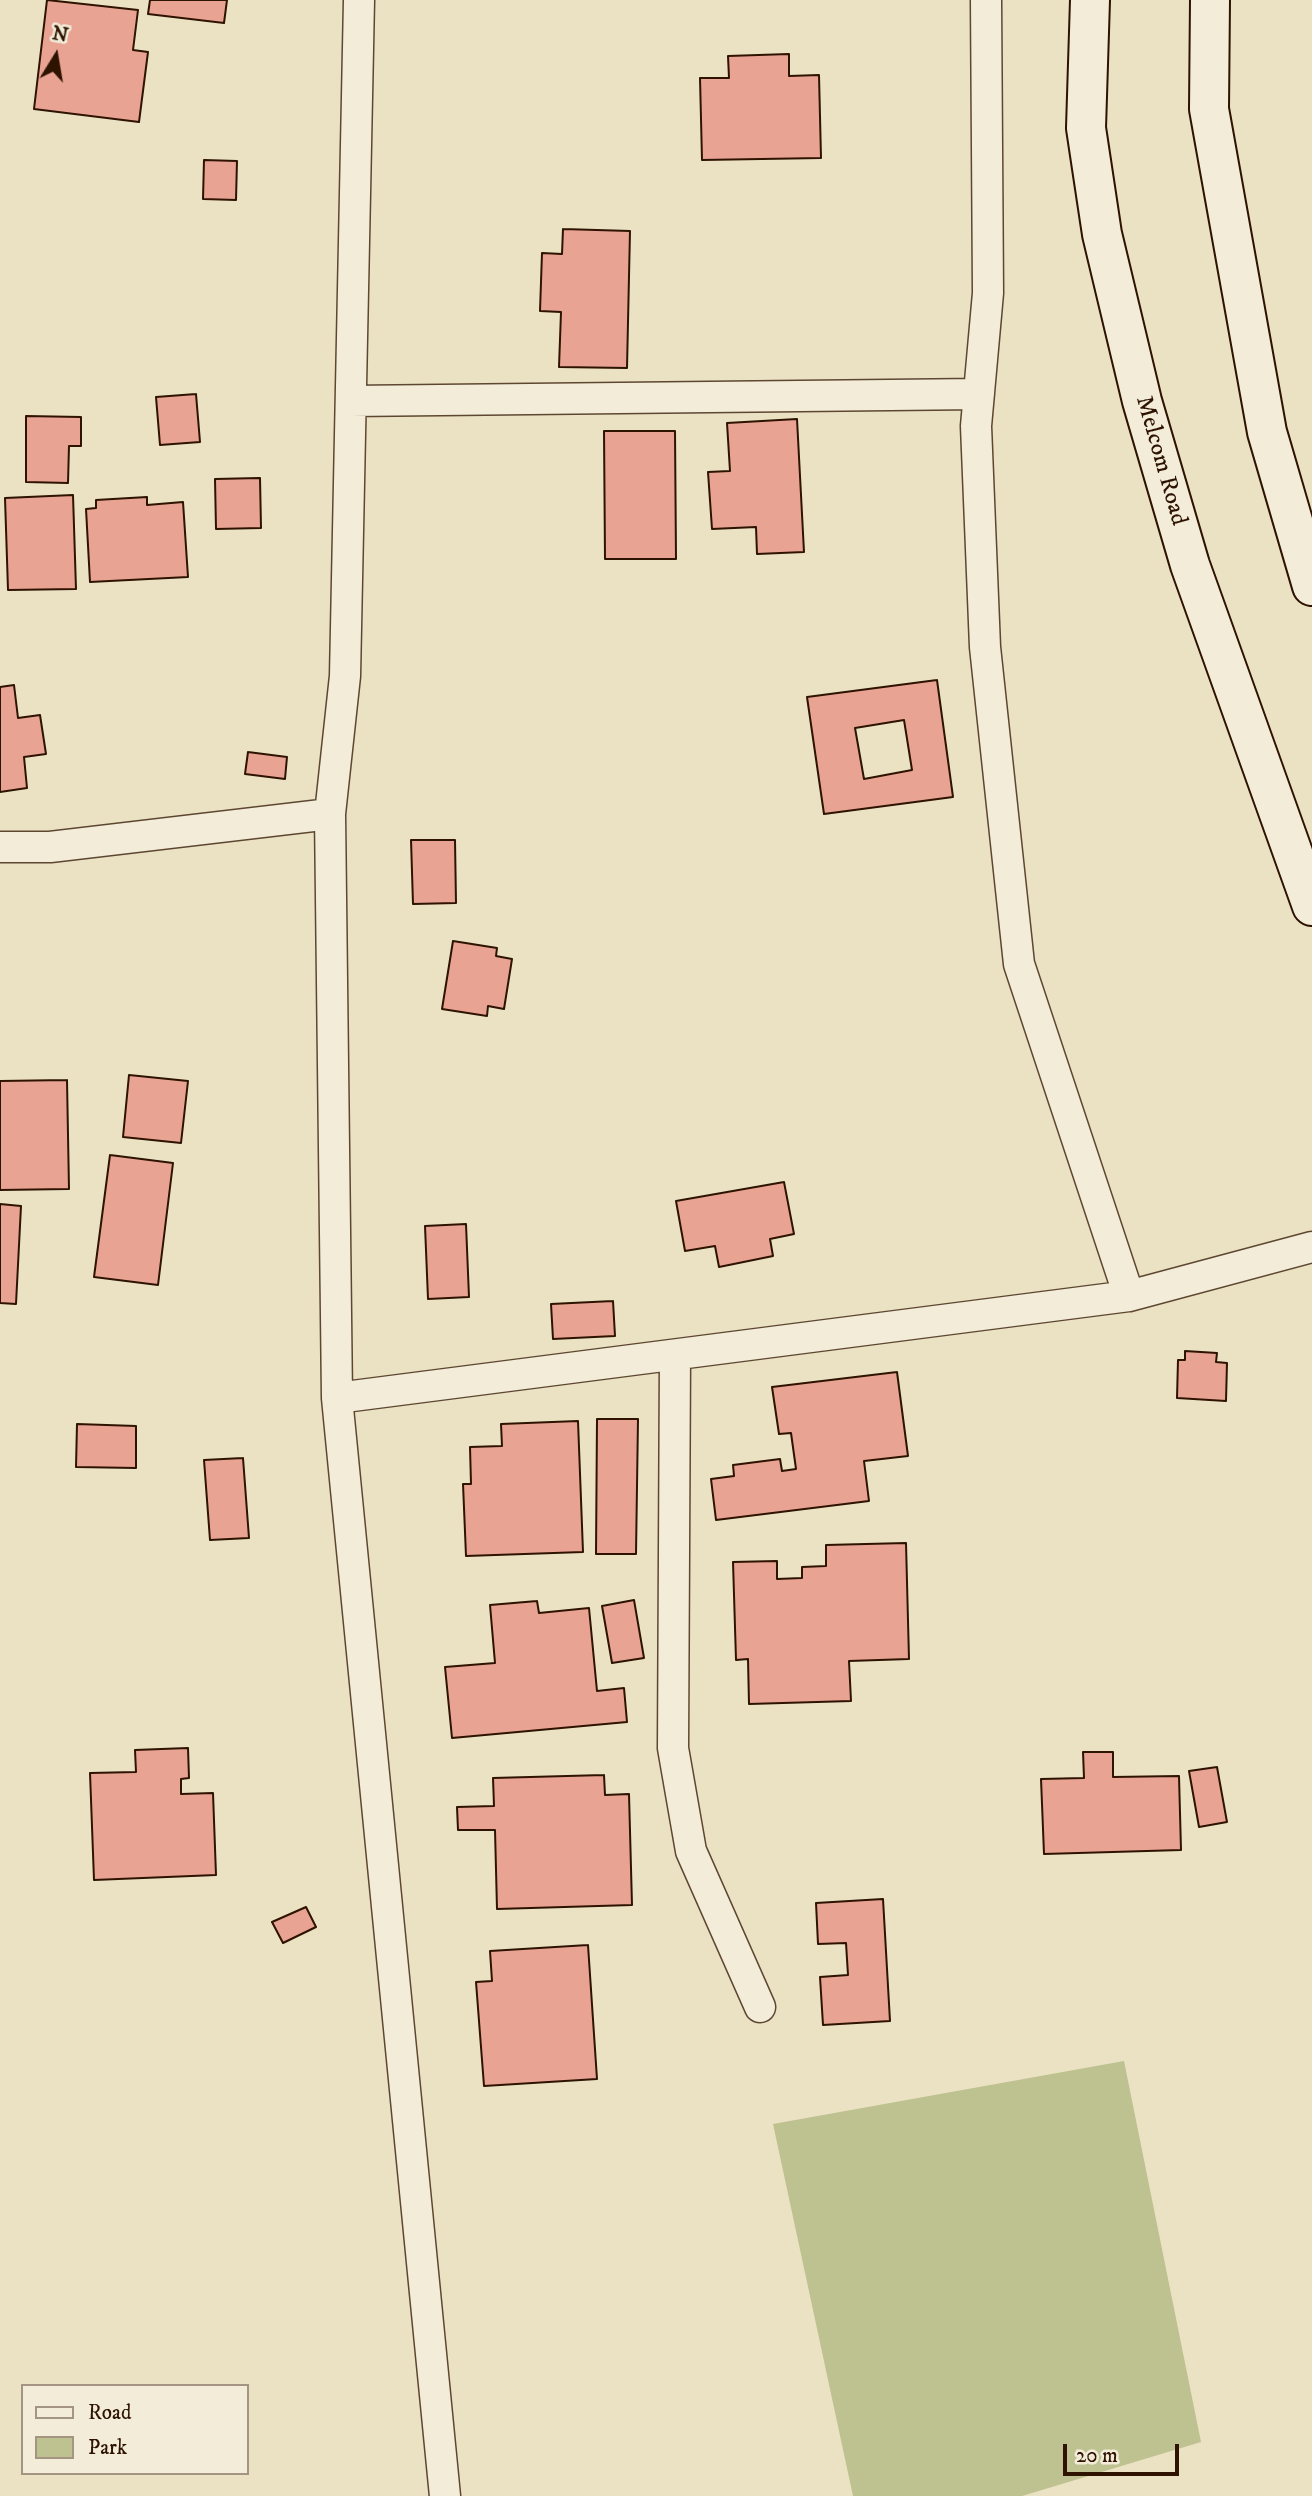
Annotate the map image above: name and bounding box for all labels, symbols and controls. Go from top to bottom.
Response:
north arrow [21,21,91,91]
text: N [50,22,70,48]
street label: Melcom Road [1128,393,1192,529]
legend [21,2384,248,2475]
text: Road [88,2400,132,2426]
scale bar [1067,2430,1182,2474]
text: Park [88,2435,127,2461]
text: 20 m [1076,2443,1118,2469]

